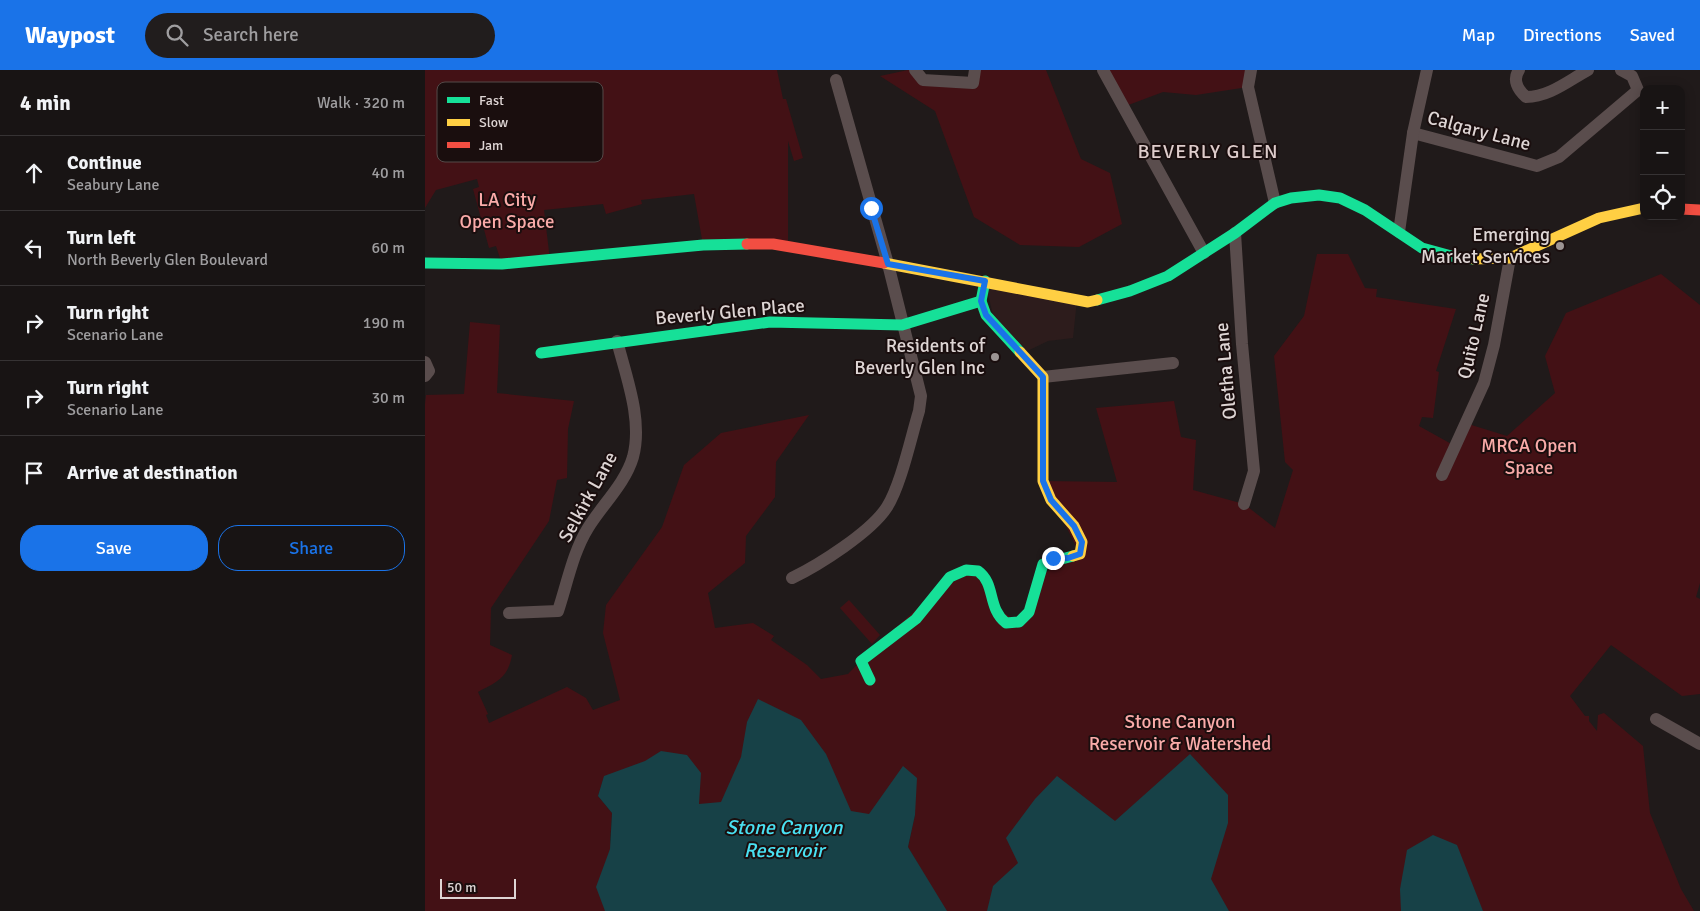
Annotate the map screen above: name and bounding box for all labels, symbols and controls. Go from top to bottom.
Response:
search box [145,13,495,58]
text: Waypost [25,20,115,50]
icon: search [163,21,191,49]
text: Search here [203,23,299,47]
text: Map [1462,24,1495,46]
text: Directions [1523,24,1602,46]
text: Saved [1630,24,1675,46]
legend [437,82,603,162]
map controls [1640,85,1685,220]
button: + [1640,85,1685,130]
text: 4 min [20,90,71,116]
text: Fast [479,92,504,109]
text: Walk · 320 m [317,93,405,113]
street label: Calgary Lane [1425,106,1533,156]
text: Slow [479,114,508,131]
button: − [1640,130,1685,175]
text: Jam [479,137,503,154]
district label: BEVERLY GLEN [1137,139,1279,164]
text: Continue [67,151,142,175]
icon: ahead [20,159,48,187]
text: 40 m [371,163,405,183]
text: Seabury Lane [67,175,160,195]
button: locate [1640,175,1685,220]
park label: LA City Open Space [459,188,555,234]
route start [860,197,883,220]
place label: Emerging Market Services [1421,223,1550,269]
text: Turn left [67,226,136,250]
icon: left [20,234,48,262]
text: 60 m [371,238,405,258]
marker: Emerging Market Services [1554,240,1566,252]
text: North Beverly Glen Boulevard [67,250,268,270]
street label: Quito Lane [1452,291,1496,381]
street label: Beverly Glen Place [654,294,806,330]
text: Turn right [67,301,149,325]
icon: right [20,309,48,337]
text: 190 m [363,313,405,333]
street label: Oletha Lane [1210,321,1242,421]
text: Scenario Lane [67,325,164,345]
place label: Residents of Beverly Glen Inc [854,334,987,380]
marker: Residents of Beverly Glen Inc [989,351,1001,363]
text: Turn right [67,376,149,400]
icon: right [20,384,48,412]
text: 30 m [371,388,405,408]
text: Scenario Lane [67,400,164,420]
park label: MRCA Open Space [1481,434,1577,480]
street label: Selkirk Lane [553,447,623,547]
icon: arrive [20,459,48,487]
text: Arrive at destination [67,461,238,485]
button: Save [20,525,208,571]
button: Share [218,525,405,571]
route end [1042,547,1065,570]
park label: Stone Canyon Reservoir & Watershed [1089,710,1271,756]
water label: Stone Canyon Reservoir [726,815,843,863]
scale bar [440,876,516,899]
text: 50 m [447,879,476,896]

